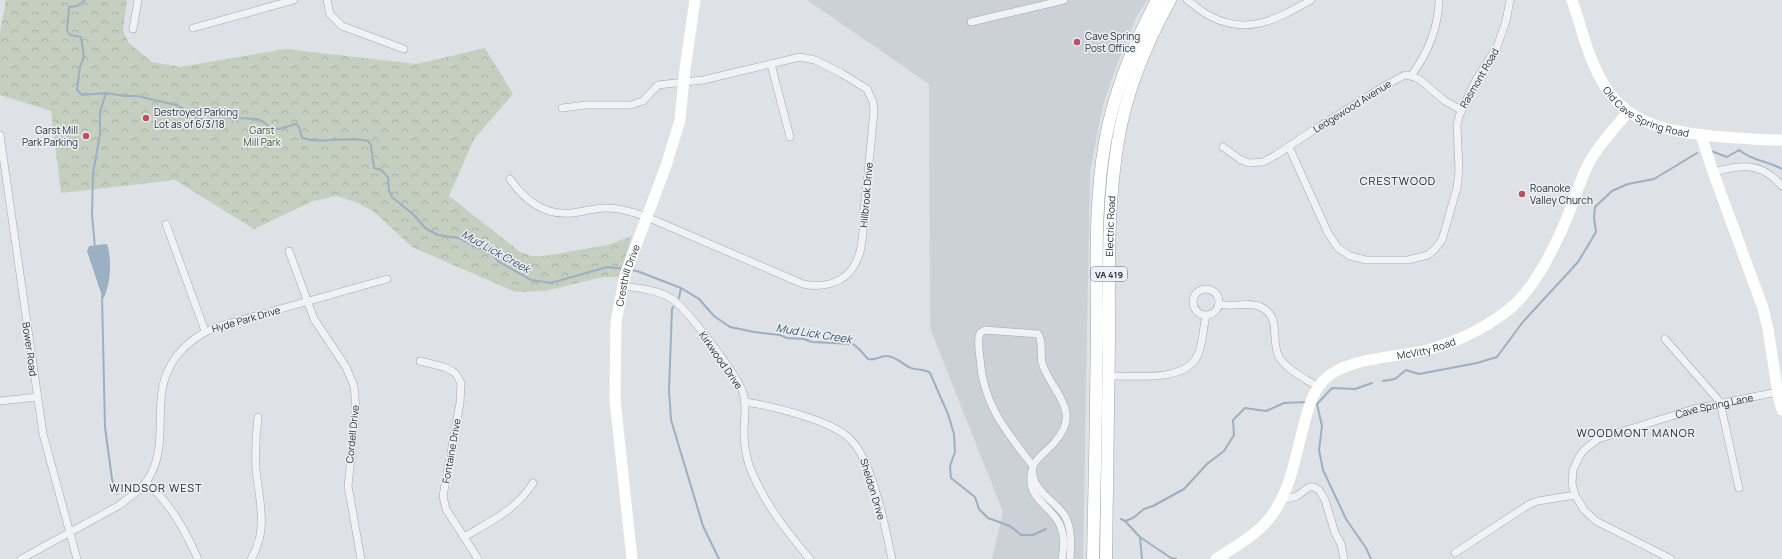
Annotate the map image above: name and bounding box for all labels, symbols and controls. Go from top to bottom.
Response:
place label: Cave Spring Post Office [1085,29,1140,55]
marker: Cave Spring Post Office [1072,37,1082,47]
street label: Rasmont Road [1456,45,1502,111]
street label: Ledgewood Avenue [1310,76,1394,136]
street label: Old Cave Spring Road [1600,83,1690,140]
place label: Destroyed Parking Lot as of 6/3/18 [154,105,238,131]
marker: Destroyed Parking Lot as of 6/3/18 [141,113,151,123]
place label: Garst Mill Park Parking [22,123,78,149]
park label: Garst Mill Park [243,123,282,149]
marker: Garst Mill Park Parking [81,131,91,141]
street label: Hillbrook Drive [856,162,876,228]
district label: CRESTWOOD [1360,173,1436,188]
place label: Roanoke Valley Church [1530,181,1593,207]
marker: Roanoke Valley Church [1517,189,1527,199]
street label: Electric Road [1102,195,1118,257]
water label: Mud Lick Creek [459,226,534,277]
street label: Cresthill Drive [612,242,643,308]
road number: VA 419 [1091,267,1127,281]
street label: Hyde Park Drive [210,302,282,336]
water label: Mud Lick Creek [775,320,854,347]
street label: Bower Road [19,321,41,377]
street label: Kirkwood Drive [696,328,746,392]
street label: McVitty Road [1396,334,1458,362]
street label: Cave Spring Lane [1673,390,1755,421]
street label: Cordell Drive [342,404,362,464]
street label: Fontaine Drive [438,417,464,485]
district label: WOODMONT MANOR [1576,425,1696,440]
street label: Sheldon Drive [857,457,889,522]
district label: WINDSOR WEST [109,480,203,495]

